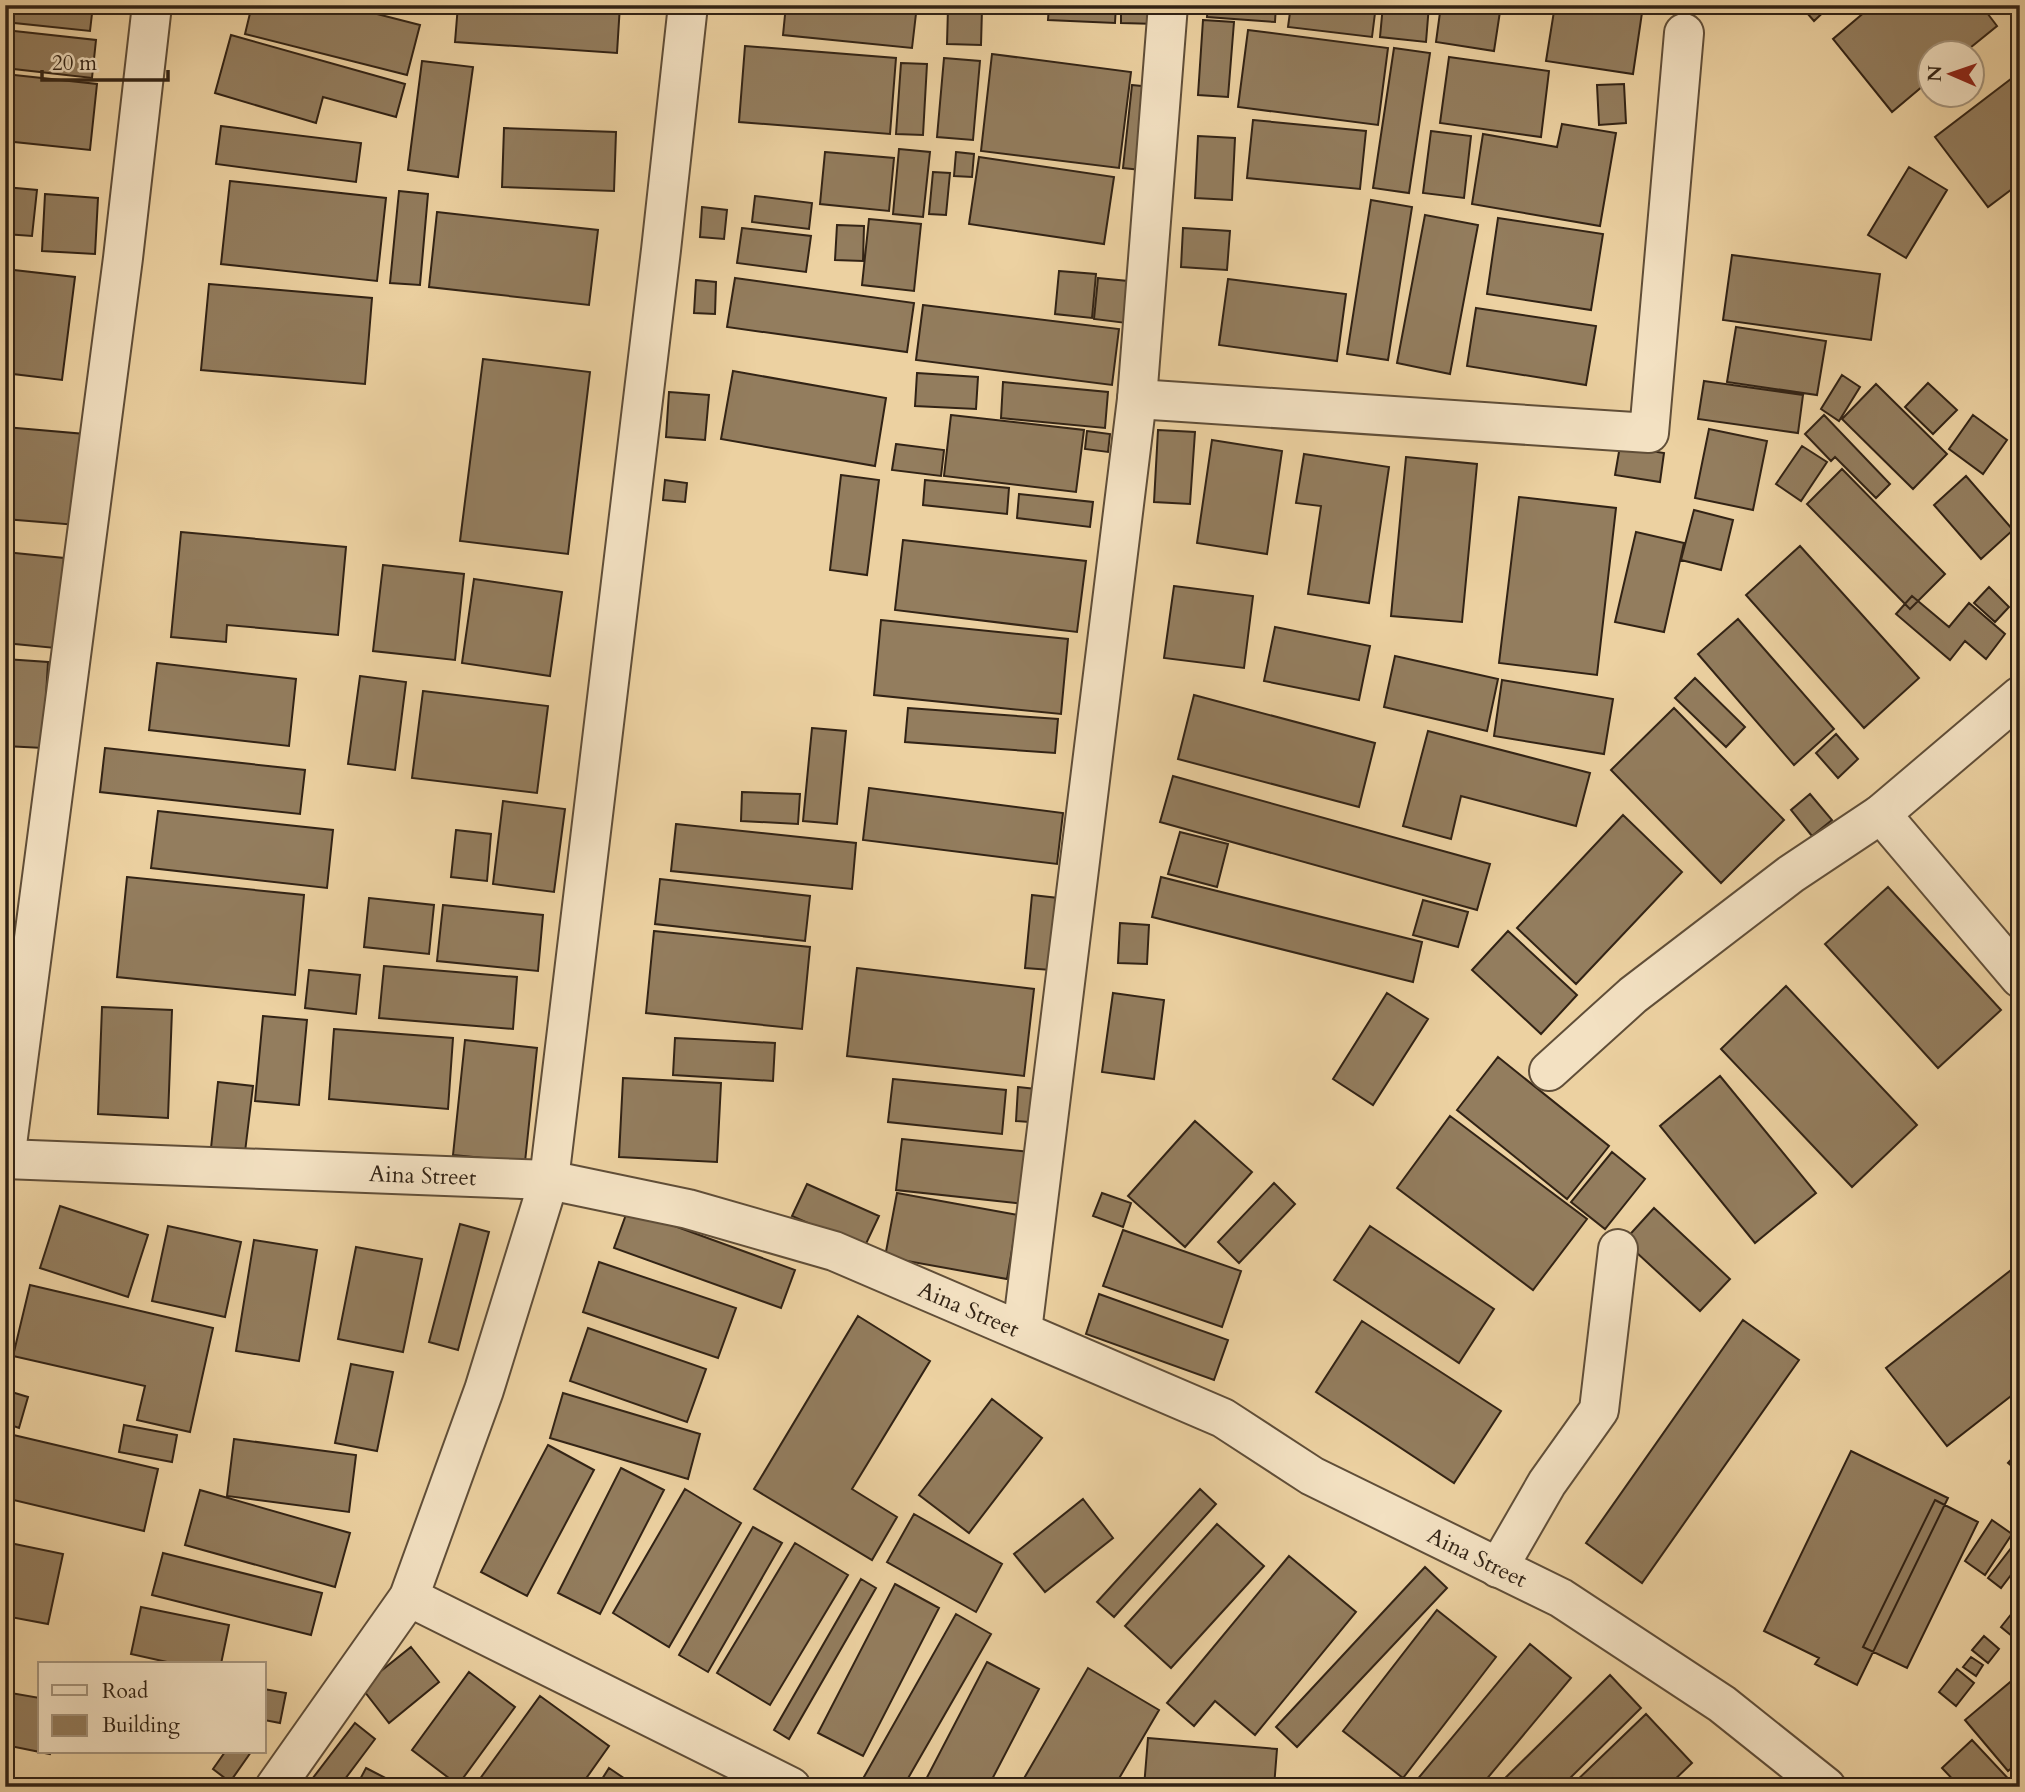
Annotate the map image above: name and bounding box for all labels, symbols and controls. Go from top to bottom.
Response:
scale bar [42,38,168,82]
north arrow [1916,38,1986,108]
text: 20 m [52,49,97,78]
text: N [1922,64,1948,82]
street label: Aina Street [368,1158,477,1193]
street label: Aina Street [913,1273,1024,1344]
street label: Aina Street [1422,1519,1532,1595]
legend [38,1662,266,1754]
text: Road [102,1677,148,1706]
text: Building [102,1711,180,1740]

